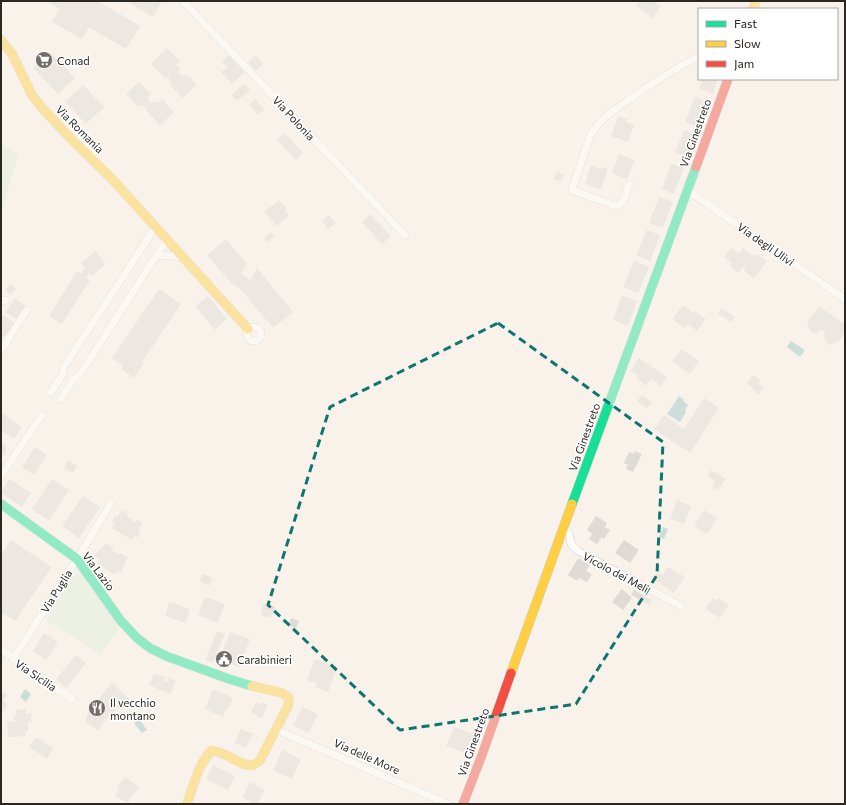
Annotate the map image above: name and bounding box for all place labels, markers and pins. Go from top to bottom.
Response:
supermarket icon: Conad [34,50,54,70]
place label: Conad [57,54,90,67]
public building icon: Carabinieri [214,649,234,669]
place label: Carabinieri [237,653,292,666]
place label: Il vecchio montano [110,696,156,722]
restaurant icon: Il vecchio montano [87,698,107,718]

